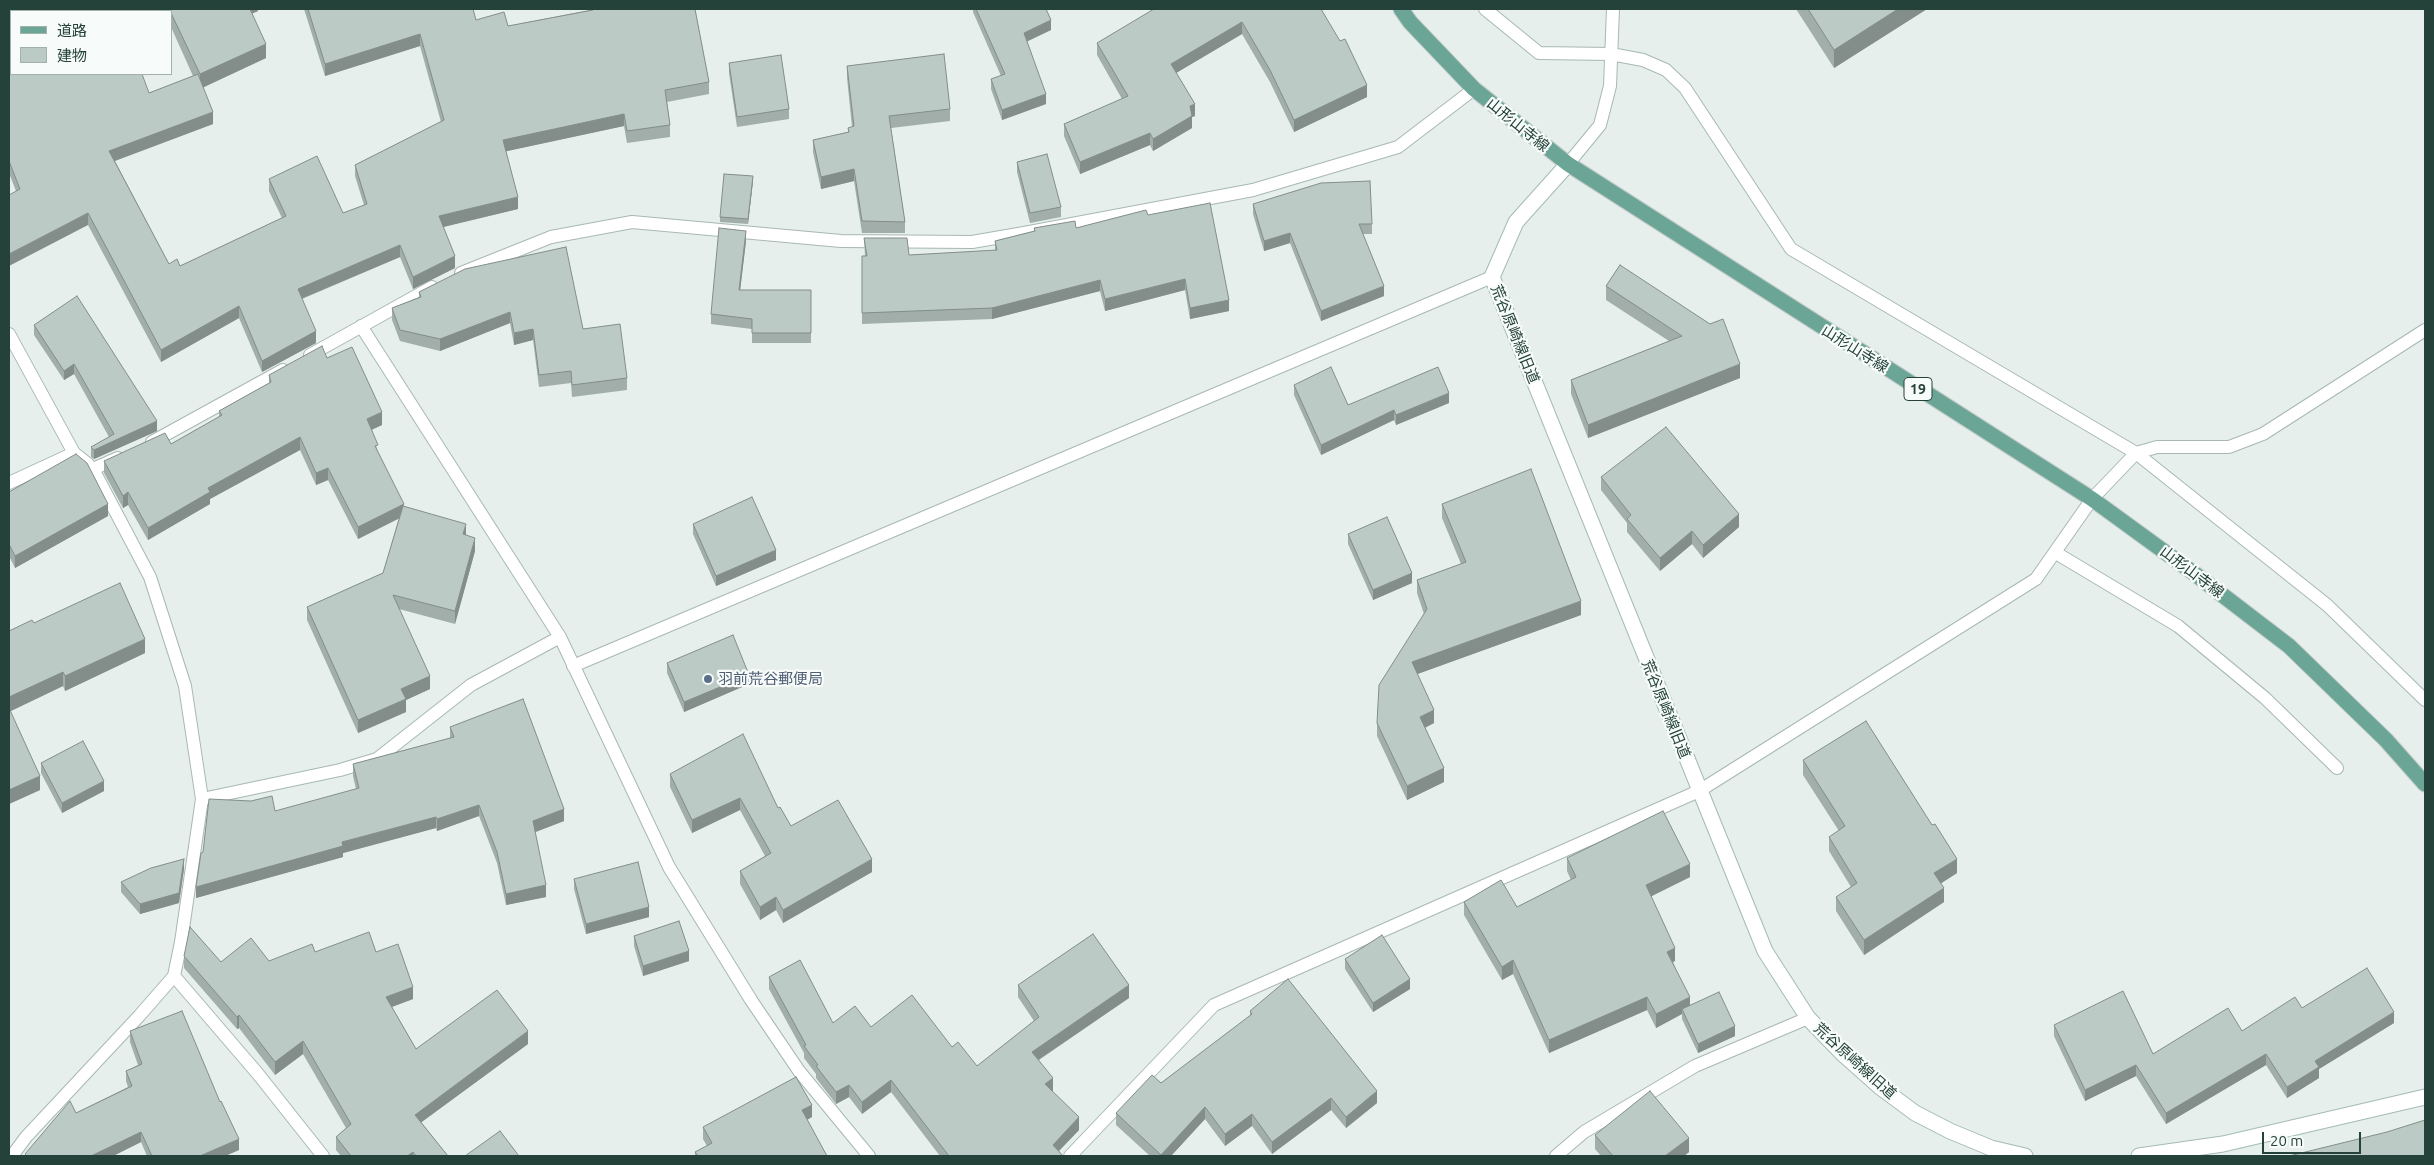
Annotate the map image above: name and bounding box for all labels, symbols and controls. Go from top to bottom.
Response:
legend [10,10,172,75]
text: 道路 [57,22,87,39]
text: 建物 [57,47,87,64]
street label: 山形山寺線 [1483,94,1553,156]
street label: 荒谷原崎線旧道 [1487,282,1543,386]
street label: 山形山寺線 [1818,321,1892,377]
road number: 19 [1904,378,1932,400]
street label: 山形山寺線 [2157,542,2227,602]
street label: 荒谷原崎線旧道 [1638,657,1694,761]
place label: 羽前荒谷郵便局 [718,670,823,688]
marker: 羽前荒谷郵便局 [702,673,714,685]
street label: 荒谷原崎線旧道 [1810,1019,1900,1103]
scale bar [2264,1122,2363,1154]
text: 20 m [2270,1132,2303,1149]

